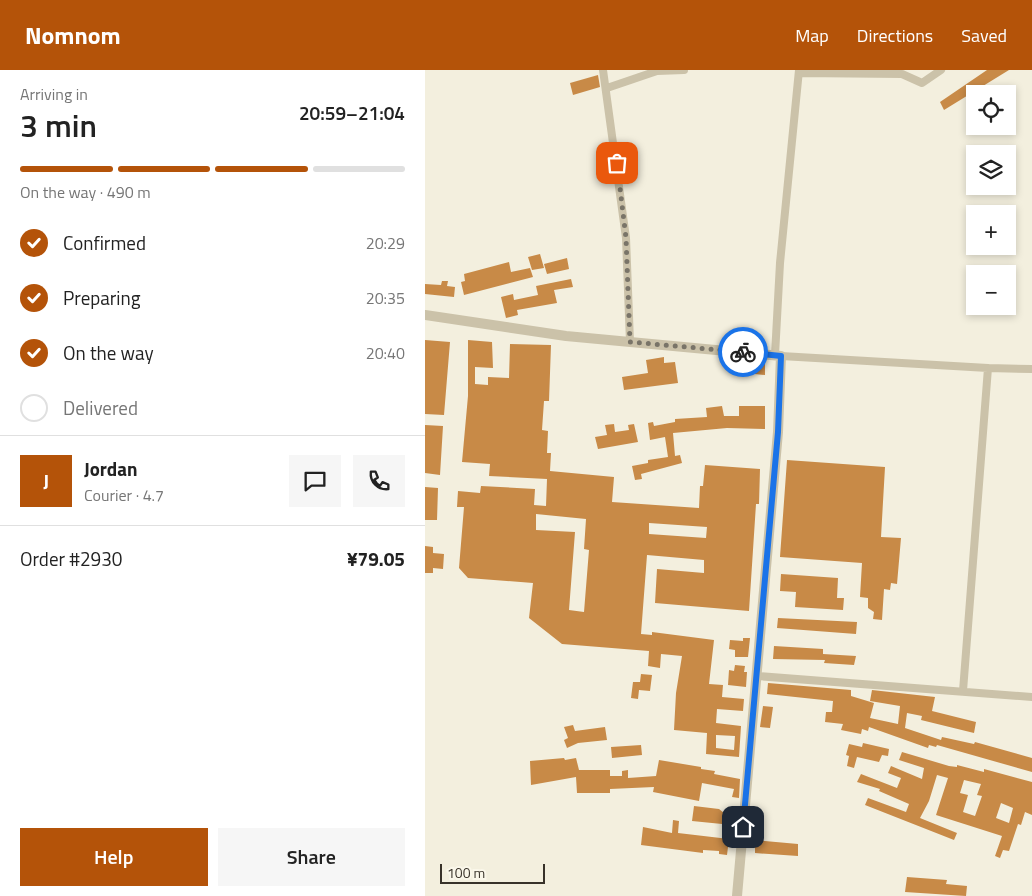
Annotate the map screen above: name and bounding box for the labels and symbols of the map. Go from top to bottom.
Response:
pin [596,142,638,184]
courier [718,327,768,377]
pin [722,806,764,848]
scale bar [440,861,545,884]

